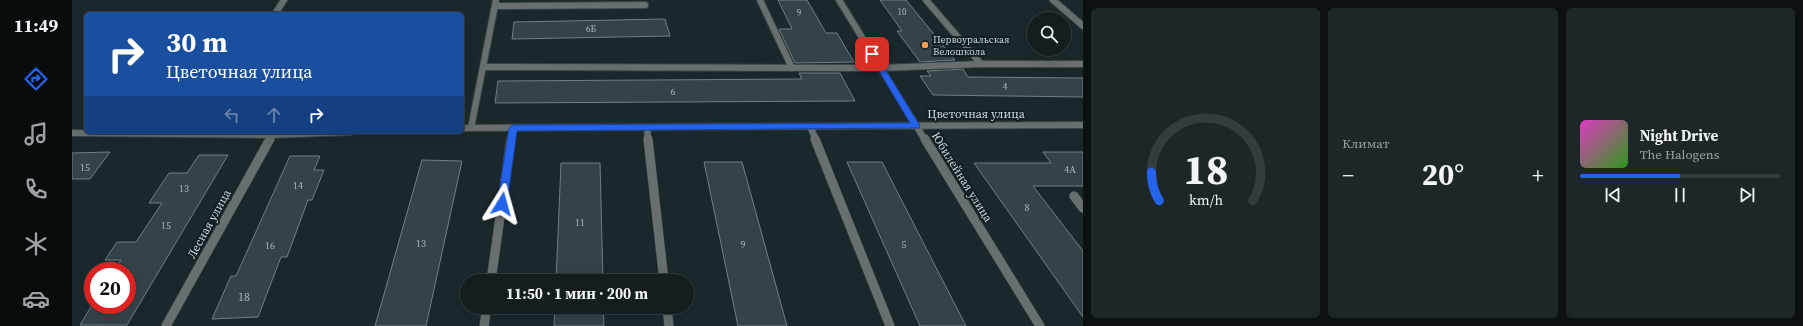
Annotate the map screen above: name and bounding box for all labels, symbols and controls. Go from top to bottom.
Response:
house number: 10 [897,6,907,18]
house number: 9 [797,7,802,19]
map controls [1027,12,1071,56]
button: search [1027,12,1071,56]
text: 11:49 [14,13,58,38]
text: 30 m [166,23,228,61]
house number: 6Б [586,23,596,35]
icon: right [100,28,152,80]
place label: Первоуральская Велошкола [933,33,1009,58]
pin [855,37,889,71]
marker: Первоуральская Велошкола [920,40,930,50]
icon: arrive [861,43,883,65]
text: Цветочная улица [166,59,312,84]
icon: directions [22,65,50,93]
house number: 4 [1003,80,1008,93]
house number: 6 [671,85,676,98]
icon: left [221,104,243,126]
icon: ahead [263,104,285,126]
icon: right [305,104,327,126]
street label: Цветочная улица [927,106,1026,122]
icon: music [22,120,50,148]
text: Night Drive [1640,125,1718,146]
street label: Юбилейная улица [928,129,997,226]
text: Климат [1342,135,1390,152]
text: 18 [1183,141,1228,198]
text: The Halogens [1640,146,1719,163]
text: 20° [1422,154,1464,195]
text: − [1342,160,1354,190]
text: + [1532,160,1544,190]
house number: 15 [80,161,90,174]
house number: 4А [1064,163,1076,176]
icon: phone [22,175,50,203]
house number: 14 [293,179,303,192]
house number: 13 [179,182,189,195]
position arrow [481,183,523,225]
icon: previous [1602,184,1624,206]
icon: pause [1669,184,1691,206]
icon: next [1736,184,1758,206]
street label: Лесная улица [183,186,235,261]
text: km/h [1189,190,1223,210]
house number: 8 [1025,201,1030,214]
house number: 11 [575,216,585,229]
house number: 15 [161,219,171,232]
icon: climate [22,230,50,258]
house number: 13 [416,237,426,250]
house number: 9 [741,238,746,251]
house number: 5 [902,238,907,251]
house number: 16 [265,239,275,252]
speed limit sign: 20 [84,262,136,314]
text: 11:50 · 1 мин · 200 m [506,283,648,304]
icon: car [22,285,50,313]
house number: 18 [238,289,250,305]

